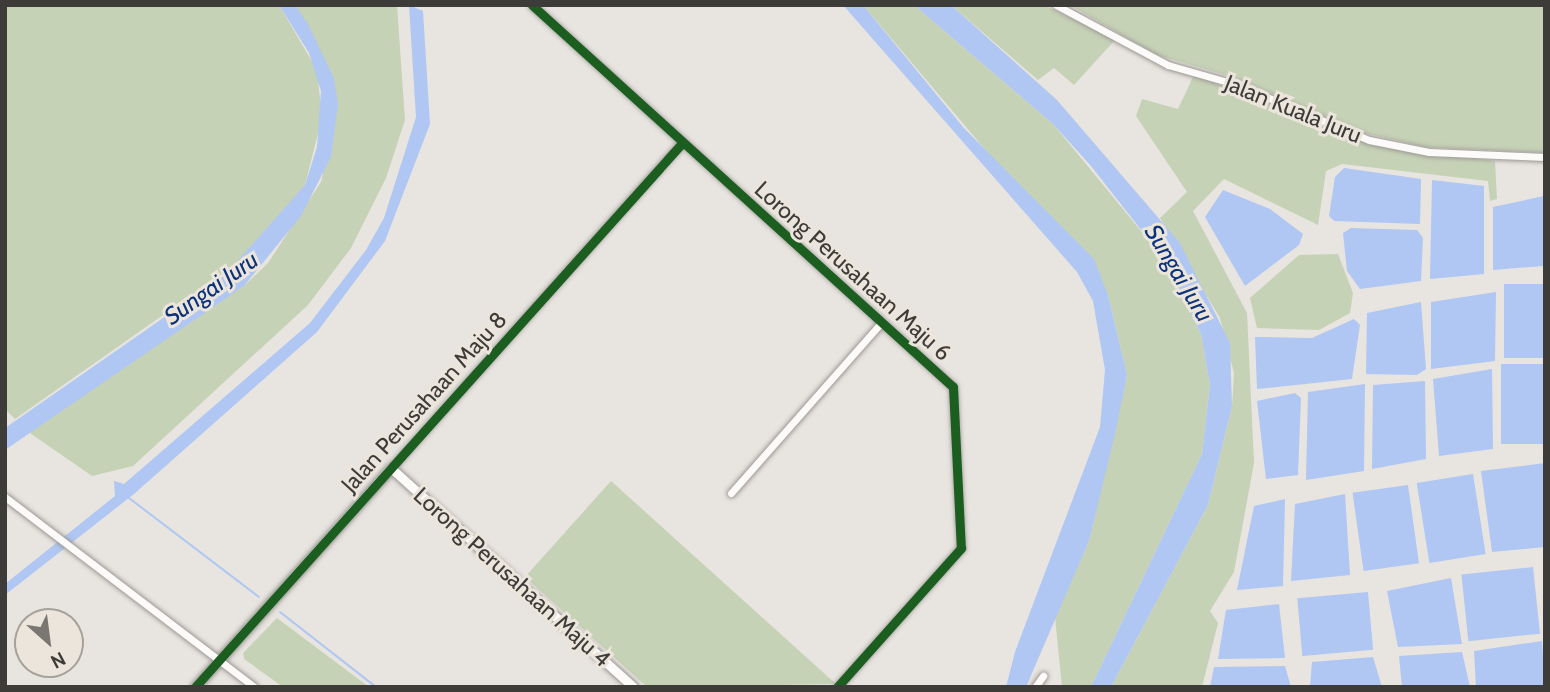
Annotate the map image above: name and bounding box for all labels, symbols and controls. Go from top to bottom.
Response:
street label: Jalan Kuala Juru [1220,69,1366,149]
street label: Lorong Perusahaan Maju 6 [749,175,957,367]
water label: Sungai Juru [1139,219,1219,327]
water label: Sungai Juru [158,245,264,331]
street label: Jalan Perusahaan Maju 8 [335,306,513,498]
street label: Lorong Perusahaan Maju 4 [408,481,616,673]
north arrow [14,608,84,678]
text: N [47,647,69,674]

